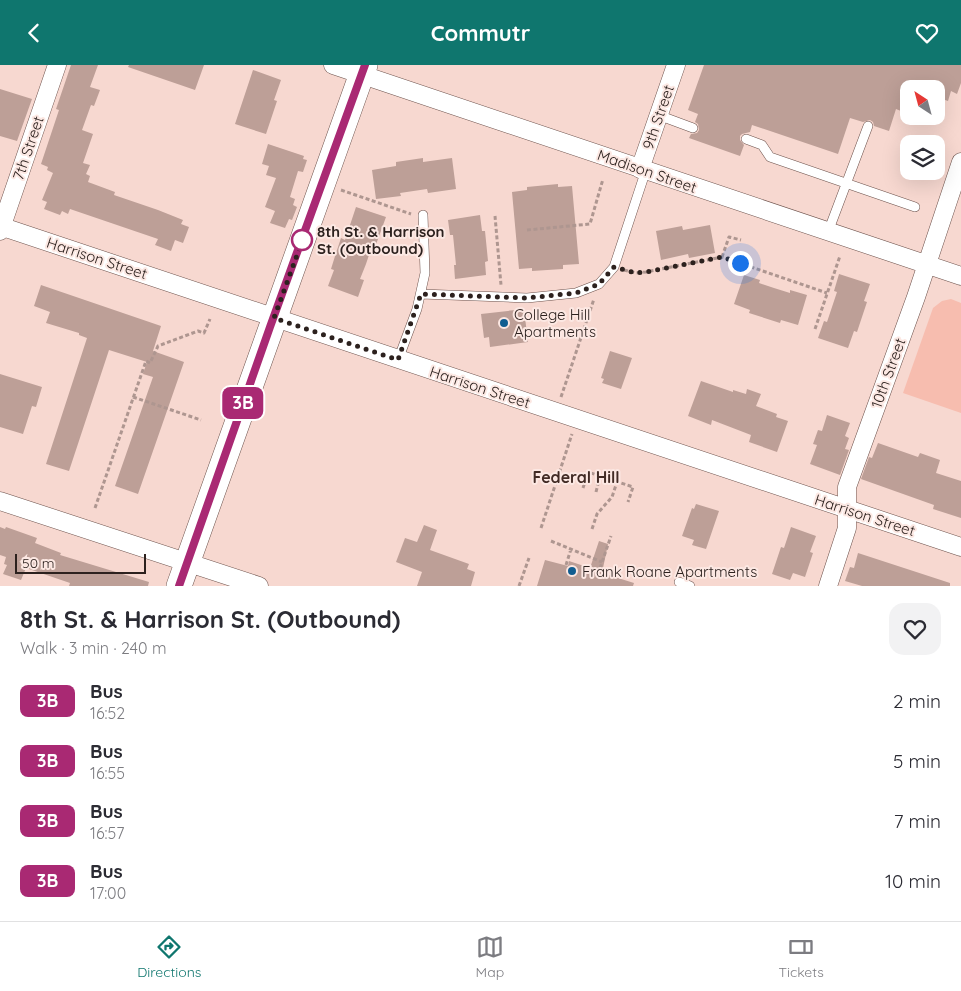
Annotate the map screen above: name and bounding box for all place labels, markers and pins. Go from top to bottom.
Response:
place label: 8th St. & Harrison St. (Outbound) [317,222,445,258]
marker: 8th St. & Harrison St. (Outbound) [291,229,313,251]
place label: College Hill Apartments [514,305,596,341]
marker: College Hill Apartments [498,317,510,329]
place label: Frank Roane Apartments [582,562,757,581]
marker: Frank Roane Apartments [566,565,578,577]

